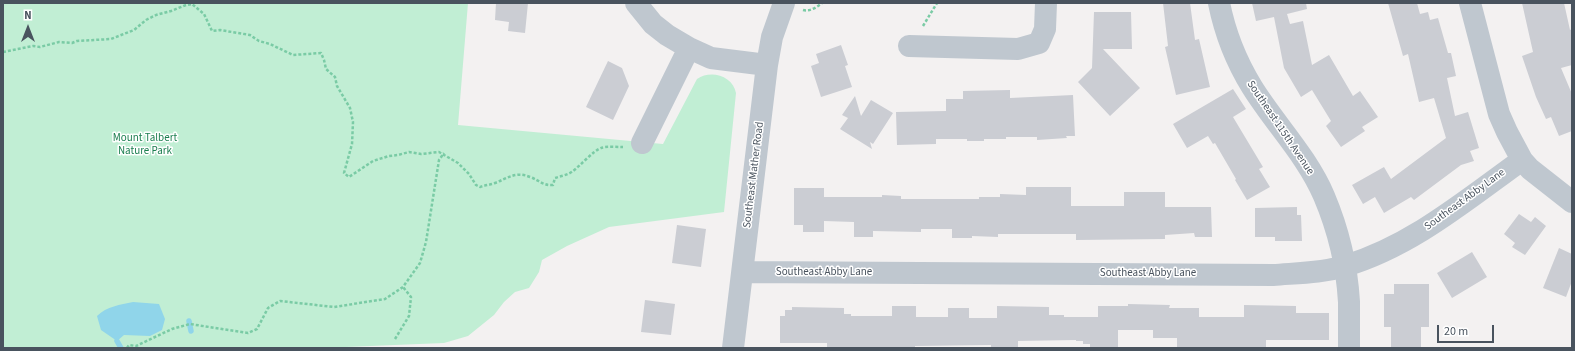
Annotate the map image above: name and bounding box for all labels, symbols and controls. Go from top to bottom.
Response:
north arrow [8,8,48,48]
text: N [24,8,32,23]
street label: Southeast 115th Avenue [1244,78,1316,178]
street label: Southeast Mather Road [741,121,767,229]
park label: Mount Talbert Nature Park [113,132,177,158]
street label: Southeast Abby Lane [1422,166,1508,234]
street label: Southeast Abby Lane [776,266,872,280]
street label: Southeast Abby Lane [1100,267,1196,281]
scale bar [1439,317,1496,343]
text: 20 m [1444,323,1468,340]

